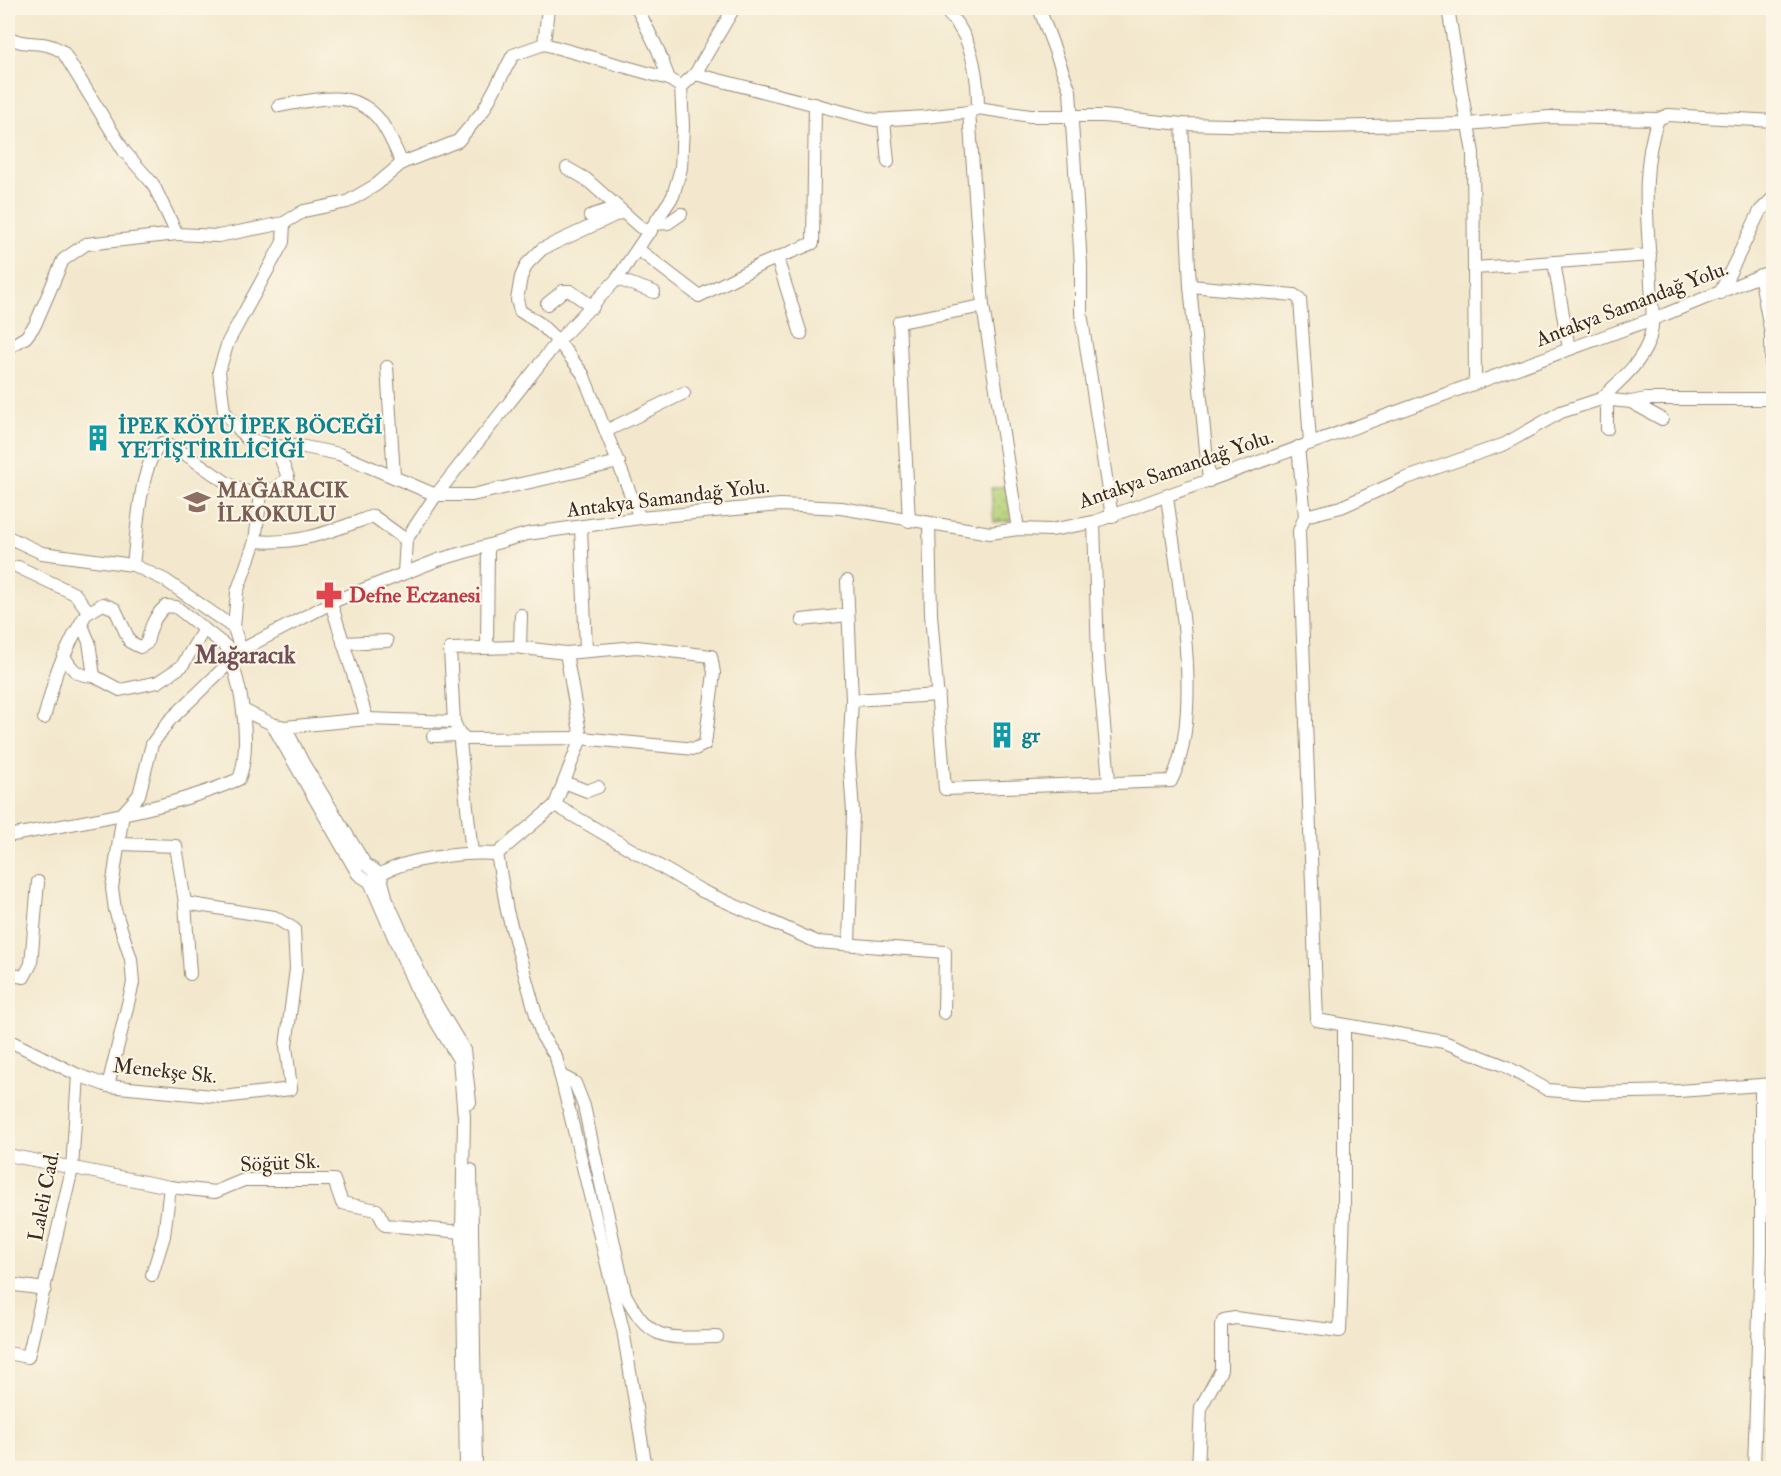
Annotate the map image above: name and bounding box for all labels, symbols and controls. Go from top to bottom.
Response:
street label: Antakya Samandağ Yolu. [1531,255,1732,354]
place label: İPEK KÖYÜ İPEK BÖCEĞİ YETİŞTİRİLİCİĞİ [117,413,383,464]
building icon: İPEK KÖYÜ İPEK BÖCEĞİ YETİŞTİRİLİCİĞİ [83,423,113,453]
street label: Antakya Samandağ Yolu. [1074,423,1277,515]
street label: Antakya Samandağ Yolu. [564,472,771,524]
place label: MAĞARACIK İLKOKULU [216,477,350,528]
school or university icon: MAĞARACIK İLKOKULU [182,487,212,517]
pharmacy icon: Defne Eczanesi [314,580,344,610]
place label: Defne Eczanesi [349,582,481,609]
district label: Mağaracık [194,640,296,671]
building icon: gr [987,720,1017,750]
place label: gr [1021,722,1041,749]
street label: Menekşe Sk. [112,1052,218,1090]
street label: Söğüt Sk. [239,1147,321,1179]
street label: Laleli Cad. [22,1148,66,1244]

